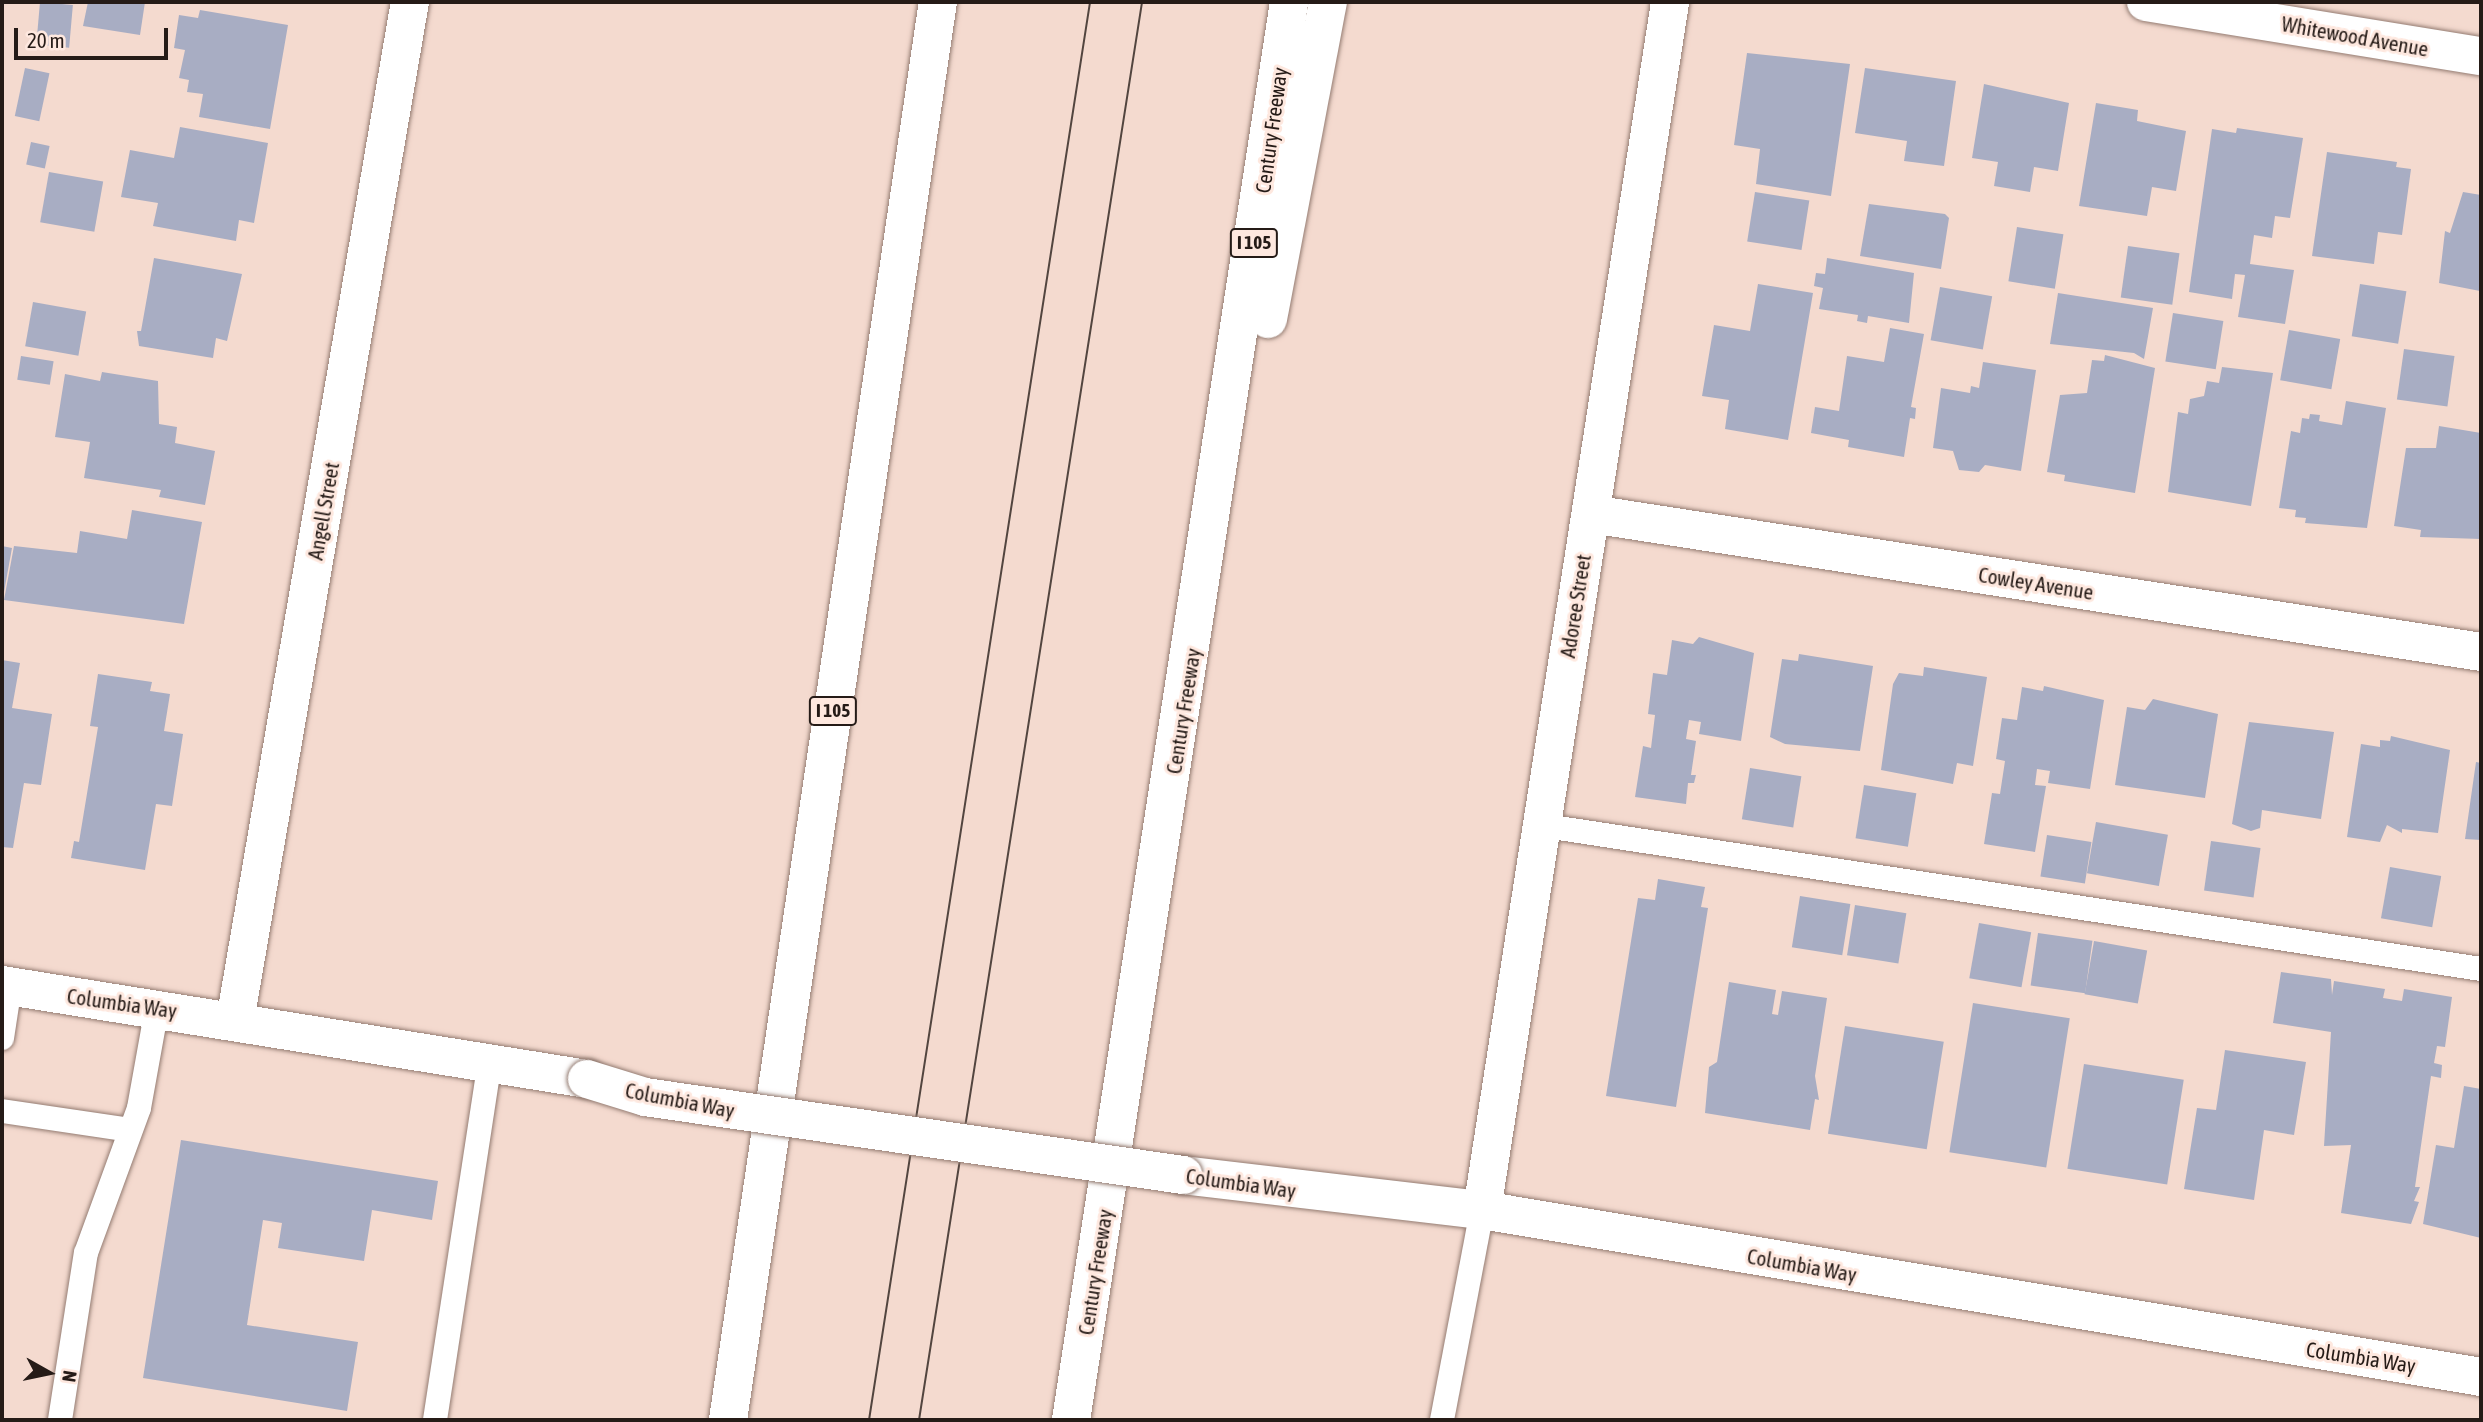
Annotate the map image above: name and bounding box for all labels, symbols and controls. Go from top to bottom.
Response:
street label: Whitewood Avenue [2280,11,2430,61]
scale bar [18,14,172,58]
text: 20 m [27,28,65,52]
street label: Century Freeway [1250,65,1292,195]
road number: I 105 [1230,228,1278,258]
street label: Angell Street [302,460,344,562]
street label: Adoree Street [1554,553,1596,659]
street label: Cowley Avenue [1977,561,2095,605]
street label: Century Freeway [1161,646,1205,776]
road number: I 105 [808,696,858,726]
street label: Columbia Way [65,983,179,1023]
street label: Columbia Way [623,1077,737,1123]
street label: Columbia Way [1184,1163,1298,1203]
street label: Century Freeway [1073,1207,1117,1337]
street label: Columbia Way [1745,1243,1859,1287]
street label: Columbia Way [2304,1336,2418,1378]
north arrow [14,1338,84,1408]
text: N [58,1369,81,1384]

